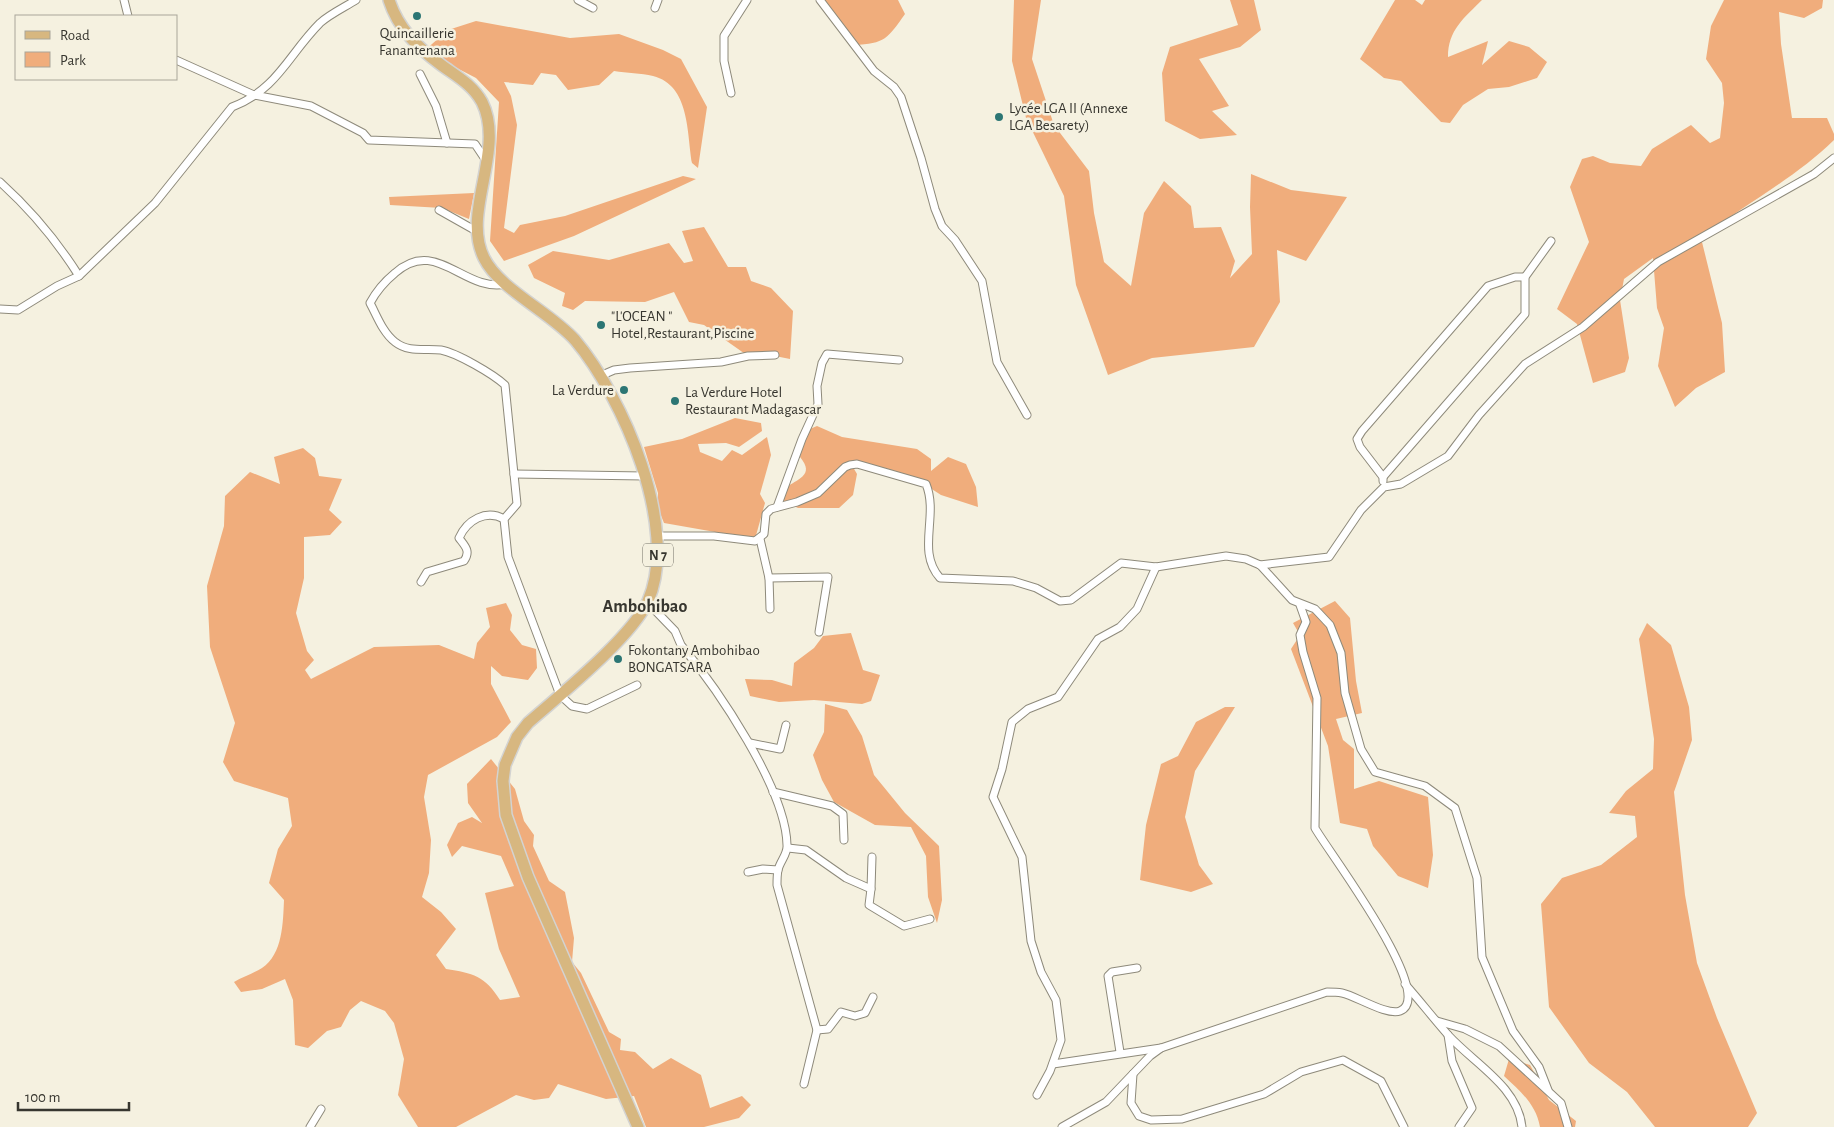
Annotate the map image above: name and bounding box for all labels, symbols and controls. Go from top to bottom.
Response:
marker: Quincaillerie Fanantenana [411,10,423,22]
legend [15,15,178,80]
place label: Quincaillerie Fanantenana [379,26,455,58]
text: Road [60,28,90,43]
text: Park [60,53,86,68]
place label: Lycée LGA II (Annexe LGA Besarety) [1009,101,1128,133]
marker: Lycée LGA II (Annexe LGA Besarety) [993,111,1005,123]
place label: "L'OCEAN " Hotel,Restaurant,Piscine [611,309,755,341]
marker: "L'OCEAN " Hotel,Restaurant,Piscine [595,319,607,331]
place label: La Verdure [552,383,614,398]
marker: La Verdure [618,384,630,396]
place label: La Verdure Hotel Restaurant Madagascar [685,385,821,417]
marker: La Verdure Hotel Restaurant Madagascar [669,395,681,407]
road number: N 7 [643,544,673,566]
district label: Ambohibao [603,598,687,616]
place label: Fokontany Ambohibao BONGATSARA [628,643,760,675]
marker: Fokontany Ambohibao BONGATSARA [612,653,624,665]
scale bar [18,1080,129,1112]
text: 100 m [25,1090,60,1105]

